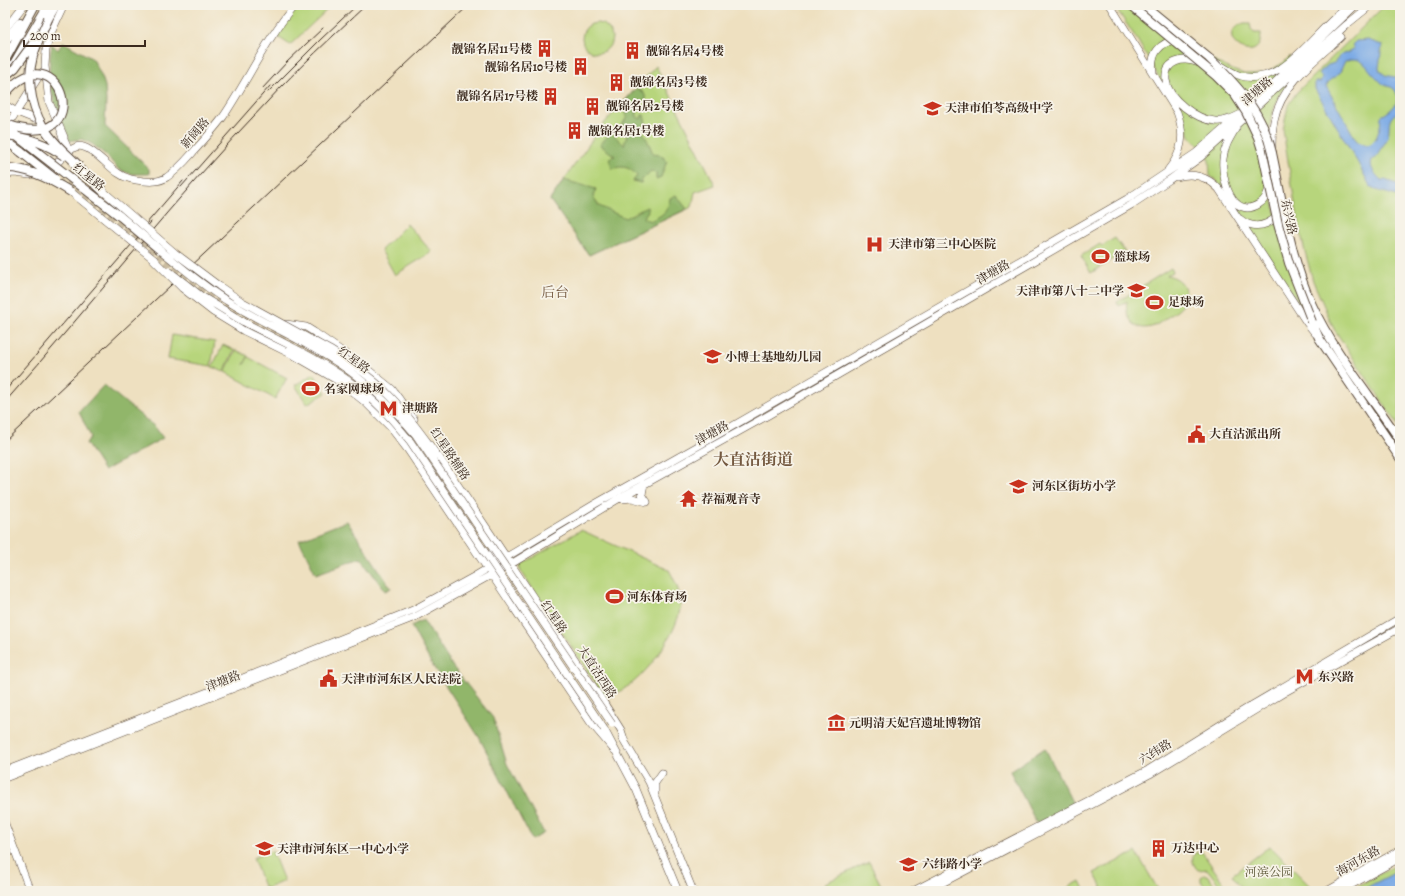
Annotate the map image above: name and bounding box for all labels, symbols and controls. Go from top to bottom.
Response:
scale bar [24,22,145,48]
text: 200 m [30,28,61,44]
building icon: 靓锦名居11号楼 [535,39,555,59]
place label: 靓锦名居11号楼 [451,41,532,57]
building icon: 靓锦名居4号楼 [623,41,643,61]
place label: 靓锦名居4号楼 [646,43,724,59]
building icon: 靓锦名居10号楼 [570,57,590,77]
place label: 靓锦名居10号楼 [485,59,567,75]
building icon: 靓锦名居3号楼 [607,72,627,92]
street label: 津塘路 [1238,73,1276,109]
place label: 靓锦名居3号楼 [630,74,707,90]
building icon: 靓锦名居17号楼 [541,86,561,106]
place label: 靓锦名居17号楼 [457,88,538,104]
building icon: 靓锦名居2号楼 [583,96,603,116]
place label: 靓锦名居2号楼 [606,98,684,114]
school or university icon: 天津市伯苓高级中学 [922,98,942,118]
place label: 天津市伯苓高级中学 [945,100,1053,116]
street label: 新阔路 [177,114,213,152]
building icon: 靓锦名居1号楼 [565,121,585,141]
place label: 靓锦名居1号楼 [588,123,664,139]
street label: 红星路 [70,160,108,194]
street label: 东兴路 [1277,198,1301,236]
hospital icon: 天津市第三中心医院 [865,234,885,254]
place label: 天津市第三中心医院 [888,236,996,252]
sports icon: 篮球场 [1091,247,1111,267]
place label: 篮球场 [1114,249,1150,265]
street label: 津塘路 [973,256,1013,288]
school or university icon: 天津市第八十二中学 [1127,281,1147,301]
district label: 后台 [541,283,569,302]
place label: 天津市第八十二中学 [1016,283,1124,299]
sports icon: 足球场 [1145,292,1165,312]
place label: 足球场 [1168,294,1204,310]
street label: 红星路 [335,343,373,377]
school or university icon: 小博士基地幼儿园 [702,347,722,367]
place label: 小博士基地幼儿园 [725,349,821,365]
sports icon: 名家网球场 [301,379,321,399]
place label: 名家网球场 [324,381,384,397]
metro station icon: 津塘路 [379,398,399,418]
place label: 津塘路 [402,400,438,416]
street label: 津塘路 [692,417,732,449]
public building icon: 大直沽派出所 [1186,424,1206,444]
street label: 红星路辅路 [427,425,473,483]
place label: 大直沽派出所 [1209,426,1281,442]
district label: 大直沽街道 [713,449,793,471]
school or university icon: 河东区街坊小学 [1009,476,1029,496]
place label: 河东区街坊小学 [1032,478,1116,494]
temple icon: 荐福观音寺 [678,489,698,509]
place label: 荐福观音寺 [701,491,761,507]
sports icon: 河东体育场 [604,587,624,607]
place label: 河东体育场 [627,589,687,605]
street label: 红星路 [537,598,571,636]
street label: 大直沽西路 [574,642,620,702]
street label: 津塘路 [203,667,243,695]
metro station icon: 东兴路 [1295,667,1315,687]
public building icon: 天津市河东区人民法院 [318,669,338,689]
place label: 东兴路 [1318,669,1354,685]
place label: 天津市河东区人民法院 [341,671,461,687]
museum icon: 元明清天妃宫遗址博物馆 [826,713,846,733]
place label: 元明清天妃宫遗址博物馆 [849,715,981,731]
street label: 六纬路 [1135,736,1175,768]
building icon: 万达中心 [1148,838,1168,858]
school or university icon: 天津市河东区一中心小学 [254,839,274,859]
place label: 万达中心 [1171,840,1219,856]
place label: 天津市河东区一中心小学 [277,841,409,857]
street label: 海河东路 [1333,842,1383,880]
school or university icon: 六纬路小学 [899,854,919,874]
place label: 六纬路小学 [922,856,982,872]
park label: 河滨公园 [1245,864,1293,880]

